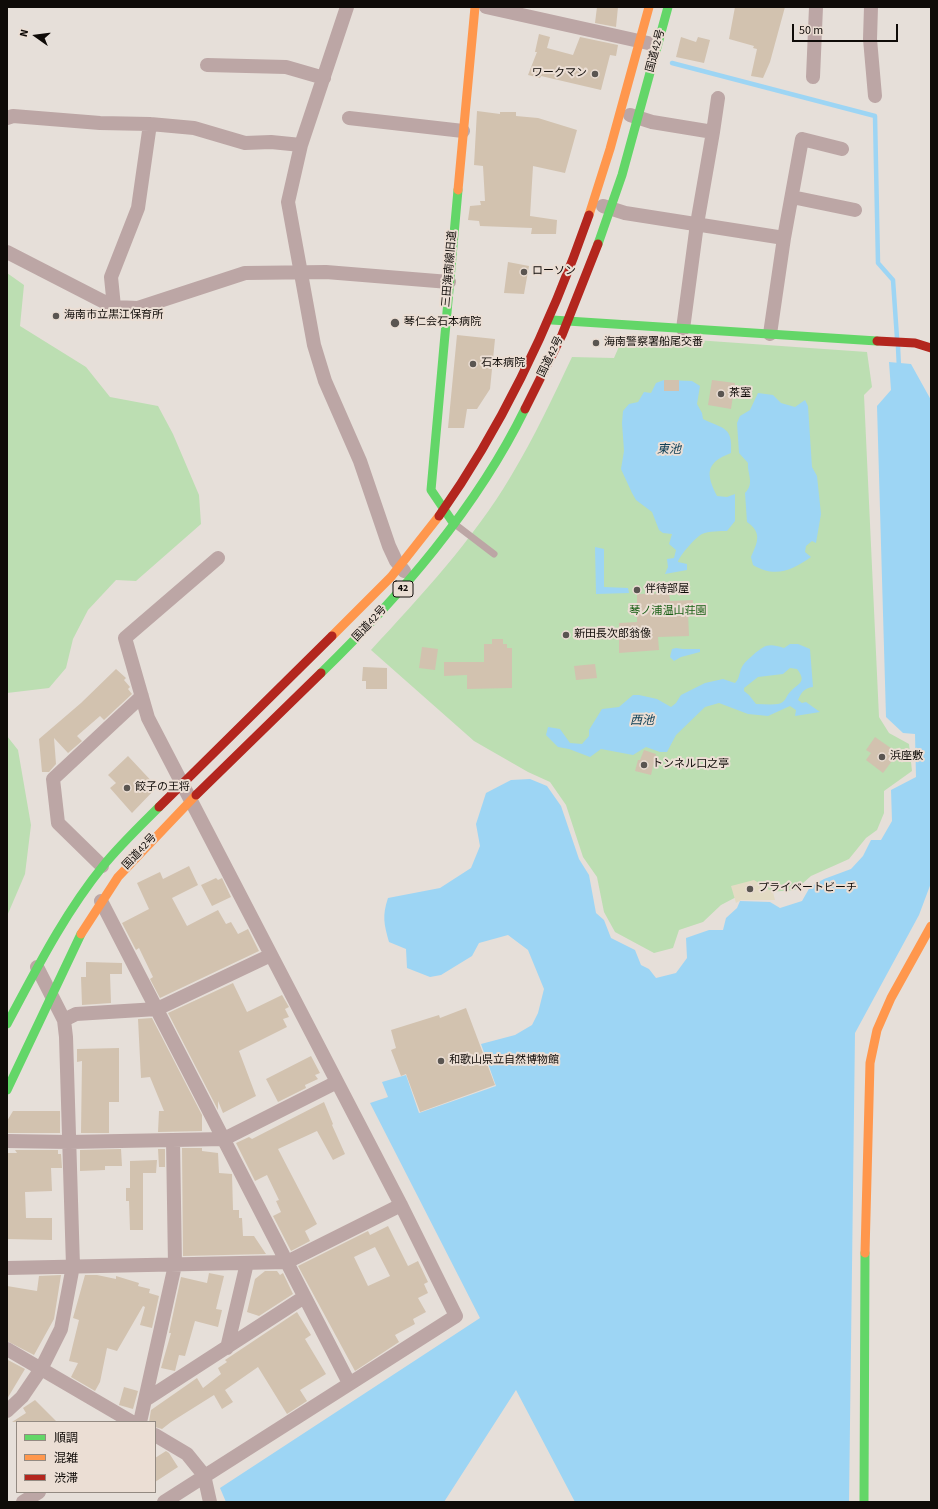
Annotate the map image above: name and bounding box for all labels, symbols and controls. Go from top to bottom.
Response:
north arrow [16,16,56,56]
scale bar [794,16,900,42]
text: 50 m [799,22,823,39]
text: N [16,28,32,38]
street label: 国道42号 [644,28,668,74]
place label: ワークマン [532,67,587,81]
marker: ワークマン [590,69,600,79]
street label: 三田海南線旧道 [440,230,460,308]
place label: ローソン [532,265,576,279]
marker: ローソン [519,267,529,277]
place label: 海南市立黒江保育所 [64,309,163,323]
marker: 海南市立黒江保育所 [51,311,61,321]
place label: 琴仁会石本病院 [404,316,481,330]
marker: 琴仁会石本病院 [389,317,401,329]
street label: 国道42号 [535,334,567,380]
place label: 海南警察署船尾交番 [604,336,703,350]
marker: 海南警察署船尾交番 [591,338,601,348]
place label: 石本病院 [481,357,525,371]
marker: 石本病院 [468,359,478,369]
place label: 茶室 [729,387,751,401]
marker: 茶室 [716,389,726,399]
water label: 東池 [657,443,681,457]
road number: 42 [393,581,413,597]
place label: 伴待部屋 [645,583,689,597]
marker: 伴待部屋 [632,585,642,595]
street label: 国道42号 [350,603,390,645]
park label: 琴ノ浦温山荘園 [630,605,706,619]
place label: 新田長次郎翁像 [574,628,651,642]
marker: 新田長次郎翁像 [561,630,571,640]
water label: 西池 [630,714,654,728]
place label: 浜座敷 [890,750,923,764]
marker: 浜座敷 [877,752,887,762]
place label: トンネル口之亭 [652,758,729,772]
marker: トンネル口之亭 [639,760,649,770]
place label: 餃子の王将 [135,781,190,795]
marker: 餃子の王将 [122,783,132,793]
street label: 国道42号 [120,831,160,873]
place label: プライベートビーチ [758,882,857,896]
marker: プライベートビーチ [745,884,755,894]
place label: 和歌山県立自然博物館 [449,1054,559,1068]
marker: 和歌山県立自然博物館 [436,1056,446,1066]
legend [16,1421,156,1493]
text: 順調 [54,1430,78,1447]
text: 混雑 [54,1450,78,1467]
text: 渋滞 [54,1470,78,1487]

